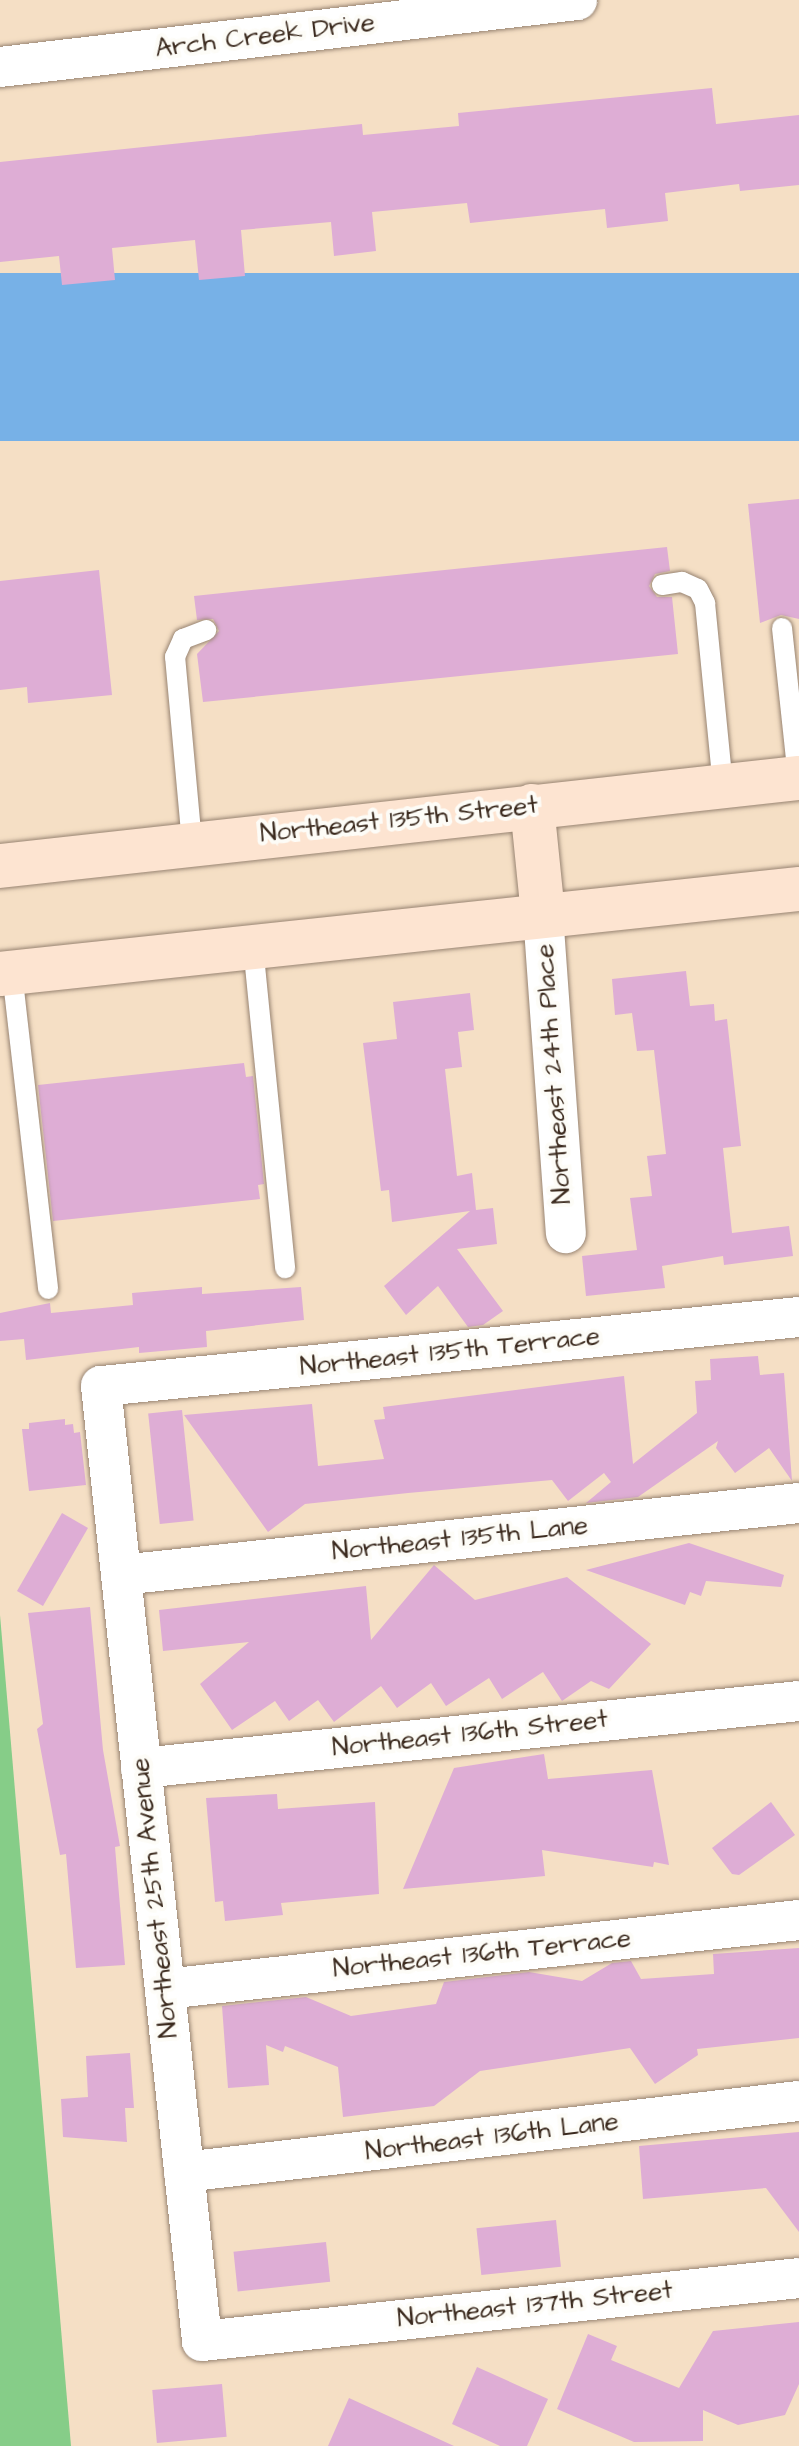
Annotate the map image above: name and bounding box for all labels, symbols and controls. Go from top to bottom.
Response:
street label: Arch Creek Drive [154,7,376,65]
street label: Northeast 135th Street [259,790,539,850]
street label: Northeast 24th Place [529,943,579,1205]
street label: Northeast 135th Terrace [299,1321,601,1383]
street label: Northeast 135th Lane [331,1510,589,1568]
street label: Northeast 136th Street [331,1704,609,1764]
street label: Northeast 25th Avenue [125,1756,185,2040]
street label: Northeast 136th Terrace [332,1923,632,1985]
street label: Northeast 136th Lane [364,2106,620,2168]
street label: Northeast 137th Street [396,2275,674,2335]

